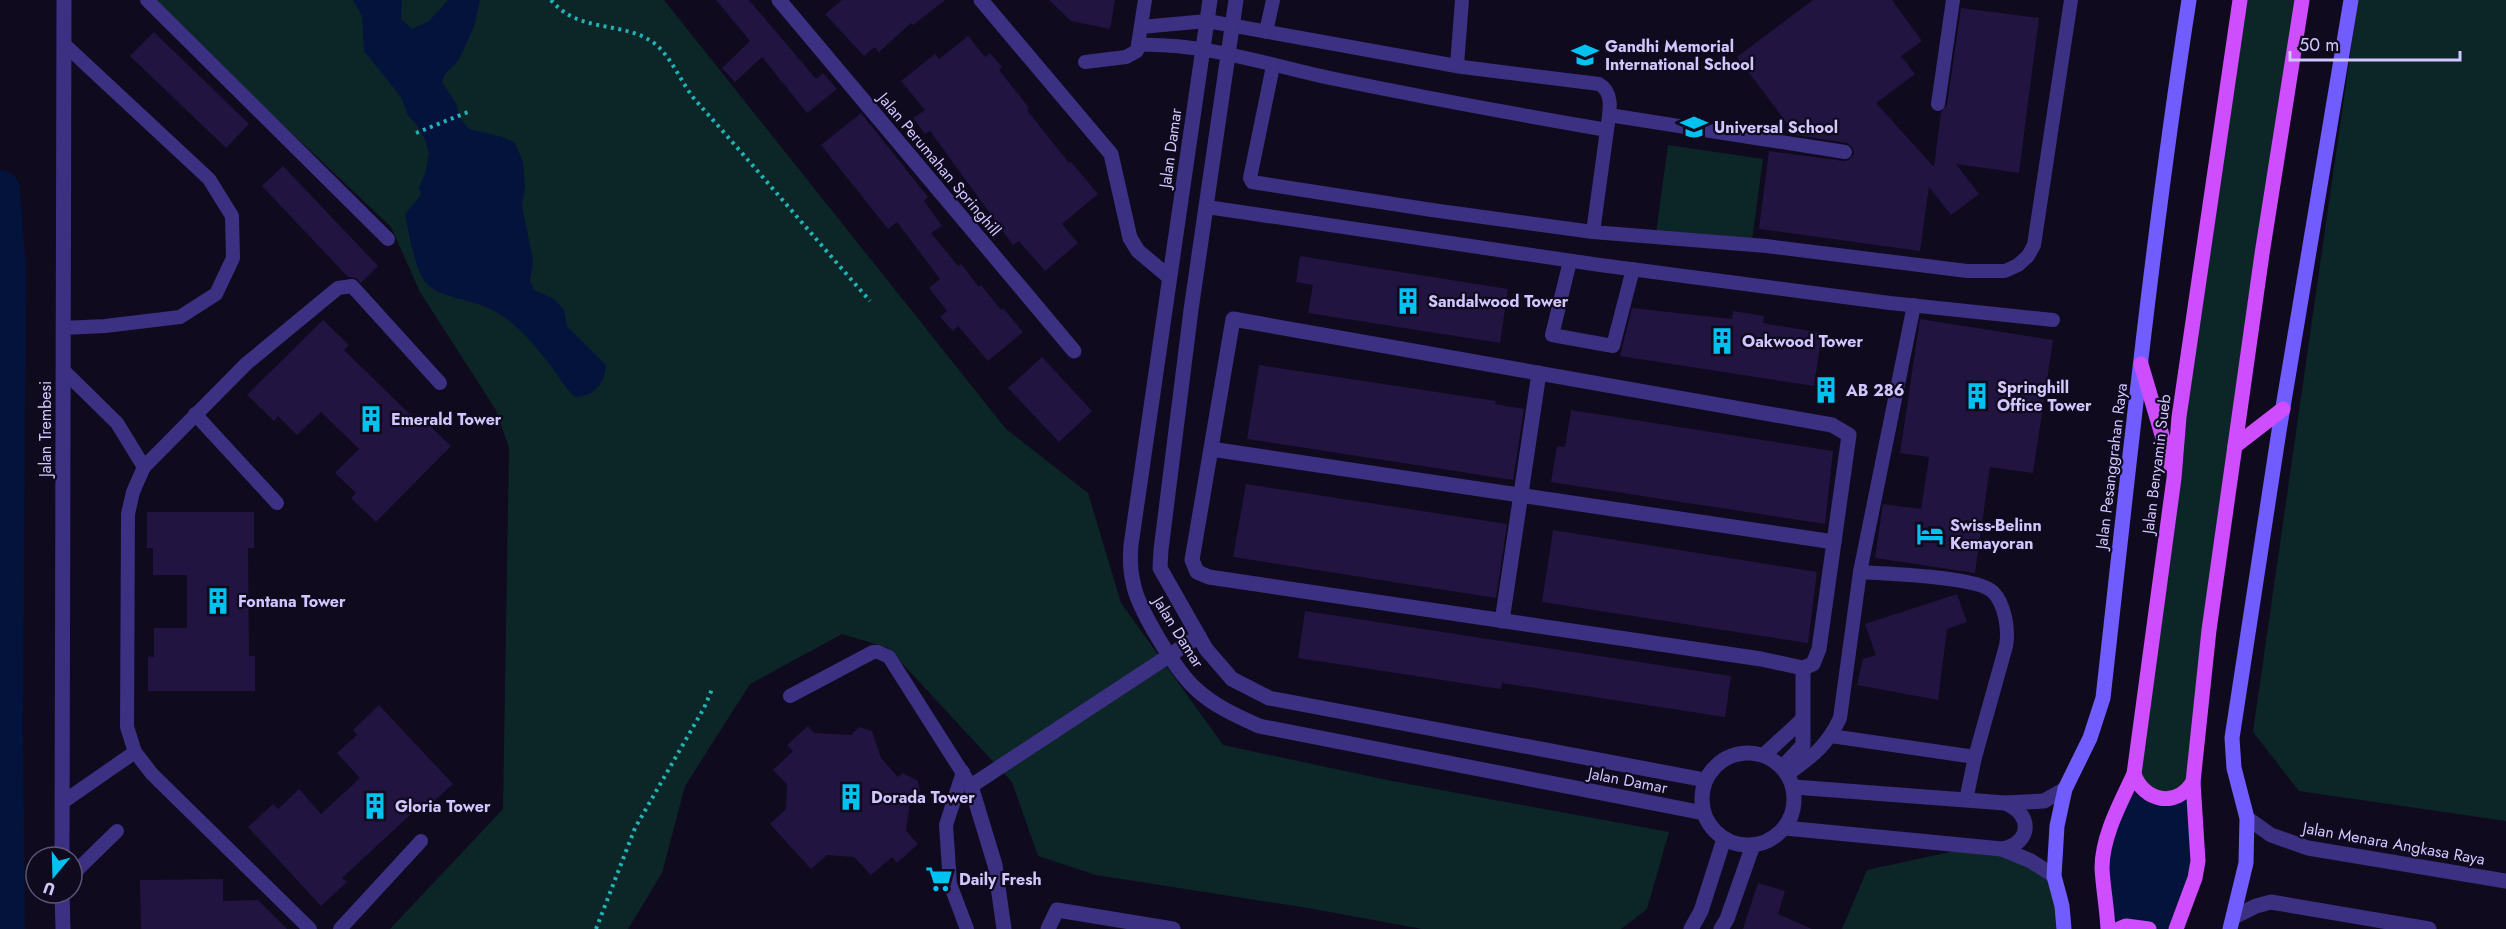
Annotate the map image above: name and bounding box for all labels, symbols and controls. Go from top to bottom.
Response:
scale bar [2290,24,2460,62]
text: 50 m [2299,32,2339,58]
place label: Gandhi Memorial International School [1605,35,1754,76]
school or university icon: Gandhi Memorial International School [1570,40,1600,70]
street label: Jalan Perumahan Springhill [871,86,1007,241]
street label: Jalan Damar [1153,106,1188,191]
school or university icon: Universal School [1679,112,1709,142]
place label: Universal School [1714,116,1838,139]
building icon: Sandalwood Tower [1393,286,1423,316]
place label: Sandalwood Tower [1428,290,1569,313]
building icon: Oakwood Tower [1707,326,1737,356]
place label: Oakwood Tower [1742,330,1863,353]
building icon: AB 286 [1811,375,1841,405]
place label: Springhill Office Tower [1997,376,2092,417]
place label: AB 286 [1845,379,1904,402]
street label: Jalan Trembesi [34,381,57,479]
building icon: Springhill Office Tower [1962,381,1992,411]
street label: Jalan Pesanggrahan Raya [2090,382,2133,552]
street label: Jalan Benyamin Sueb [2136,393,2176,537]
building icon: Emerald Tower [356,404,386,434]
place label: Emerald Tower [391,408,502,431]
place label: Swiss-Belinn Kemayoran [1950,514,2042,555]
hotel icon: Swiss-Belinn Kemayoran [1915,519,1945,549]
building icon: Fontana Tower [203,586,233,616]
place label: Fontana Tower [238,590,346,613]
street label: Jalan Damar [1146,590,1210,673]
street label: Jalan Damar [1584,761,1670,800]
building icon: Dorada Tower [836,782,866,812]
place label: Dorada Tower [871,786,975,809]
building icon: Gloria Tower [360,791,390,821]
place label: Gloria Tower [395,795,491,818]
street label: Jalan Menara Angkasa Raya [2299,816,2487,871]
north arrow [24,845,84,905]
supermarket icon: Daily Fresh [924,864,954,894]
place label: Daily Fresh [959,868,1042,891]
text: U [40,876,58,901]

